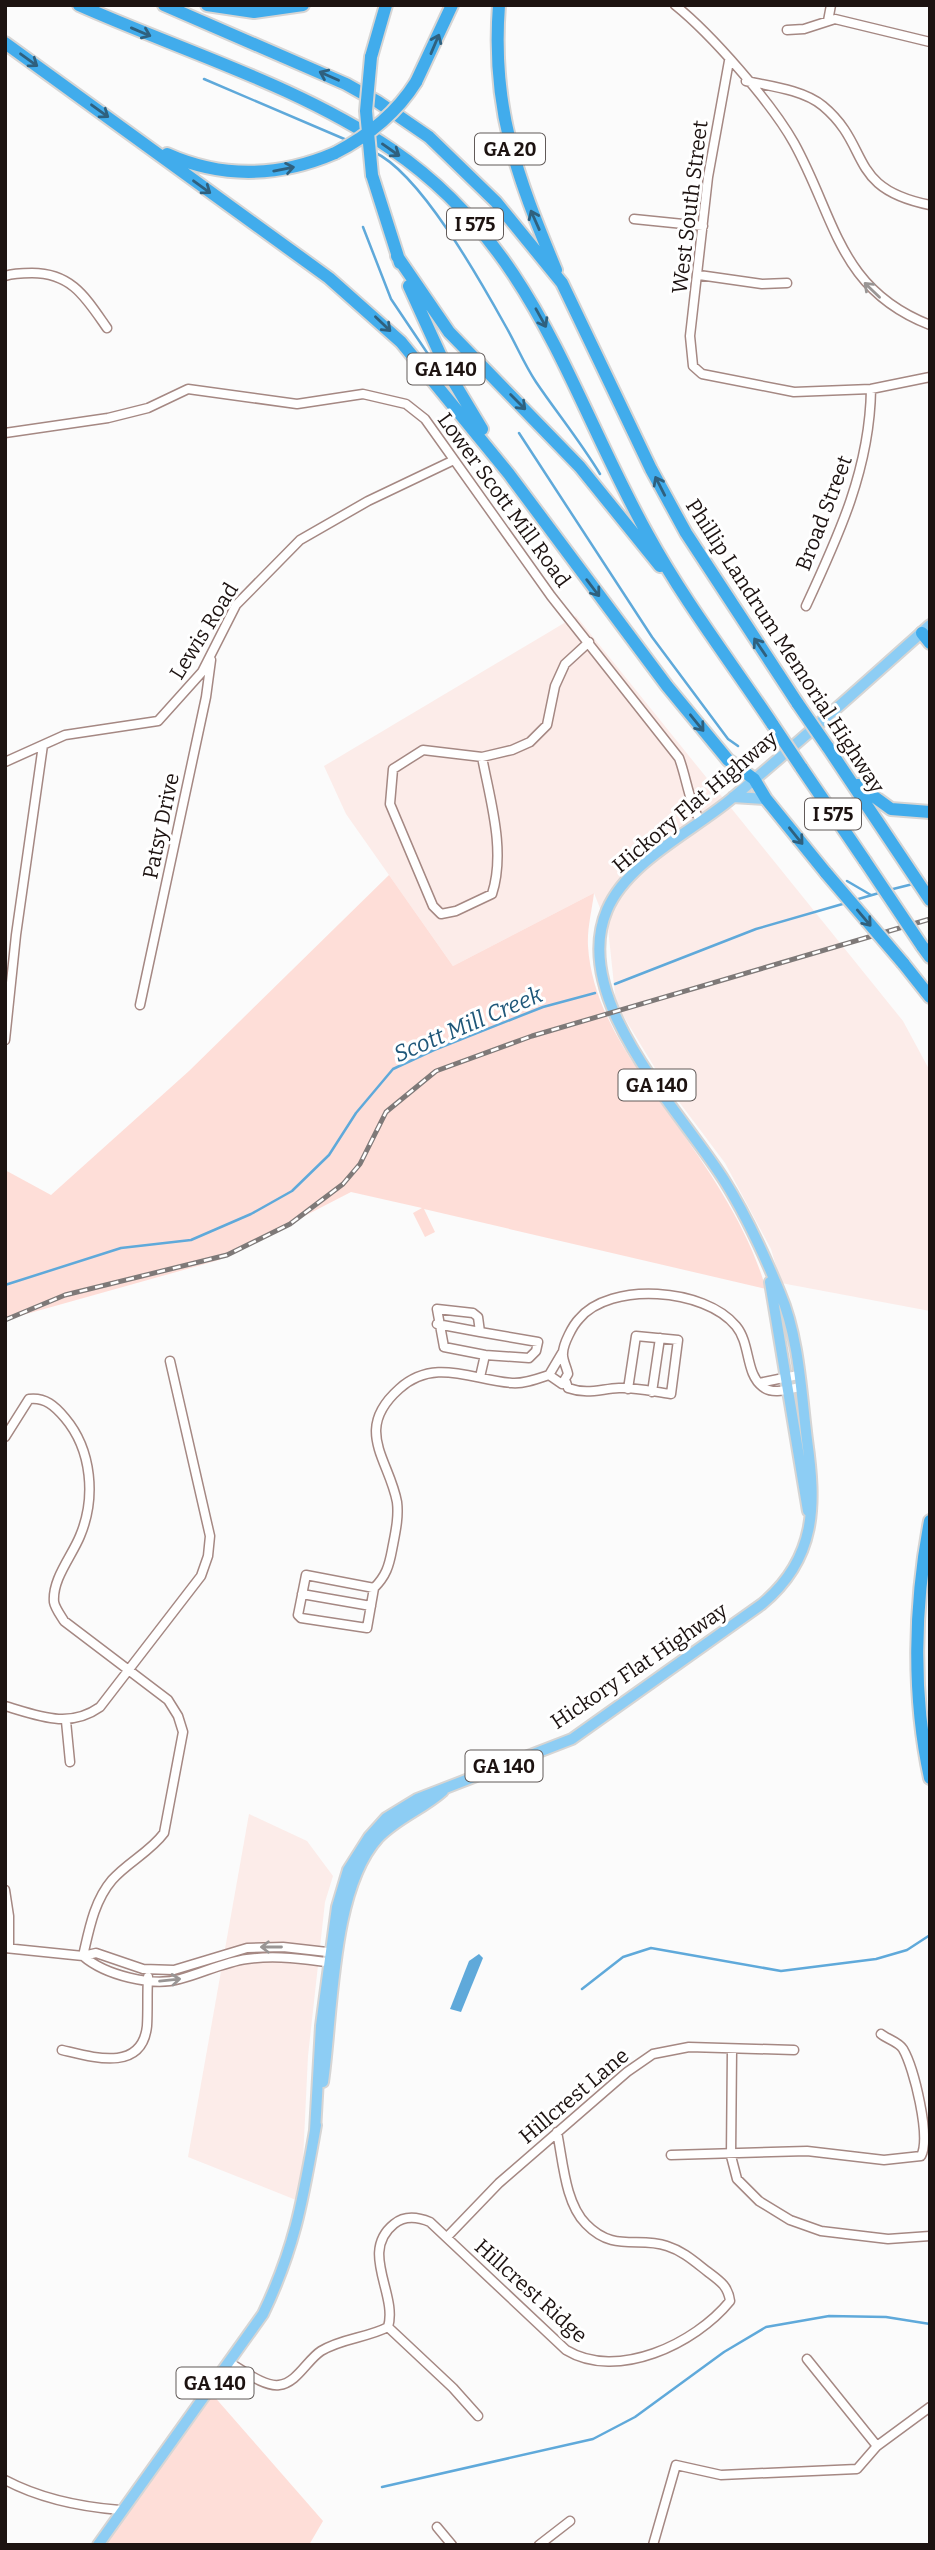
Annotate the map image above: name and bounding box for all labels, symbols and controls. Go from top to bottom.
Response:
one-way arrow [130,27,152,40]
one-way arrow [429,34,442,56]
one-way arrow [19,52,38,67]
one-way arrow [318,69,340,82]
one-way arrow [90,104,109,118]
street label: West South Street [666,118,714,295]
road number: GA 20 [475,134,545,164]
one-way arrow [381,143,400,157]
one-way arrow [272,162,295,176]
one-way arrow [192,179,211,194]
road number: I 575 [447,208,503,240]
one-way arrow [528,210,541,232]
one-way arrow [864,282,881,299]
one-way arrow [534,307,548,327]
one-way arrow [374,316,391,333]
road number: GA 140 [408,354,485,384]
one-way arrow [509,394,526,411]
street label: Lower Scott Mill Road [432,408,576,592]
street label: Broad Street [790,451,858,574]
one-way arrow [653,476,666,497]
street label: Phillip Landrum Memorial Highway [680,494,891,799]
street label: Lewis Road [164,578,244,684]
one-way arrow [586,578,600,597]
one-way arrow [753,638,767,658]
one-way arrow [690,714,705,732]
street label: Hickory Flat Highway [607,725,783,879]
street label: Patsy Drive [137,771,185,881]
road number: I 575 [805,799,861,830]
one-way arrow [788,827,804,845]
one-way arrow [856,909,872,927]
water label: Scott Mill Creek [389,980,547,1068]
road number: GA 140 [618,1070,696,1100]
street label: Hickory Flat Highway [546,1597,733,1735]
road number: GA 140 [466,1750,542,1782]
one-way arrow [259,1940,282,1954]
one-way arrow [158,1973,181,1986]
street label: Hillcrest Lane [514,2043,634,2149]
street label: Hillcrest Ridge [469,2234,593,2348]
road number: GA 140 [176,2368,254,2398]

